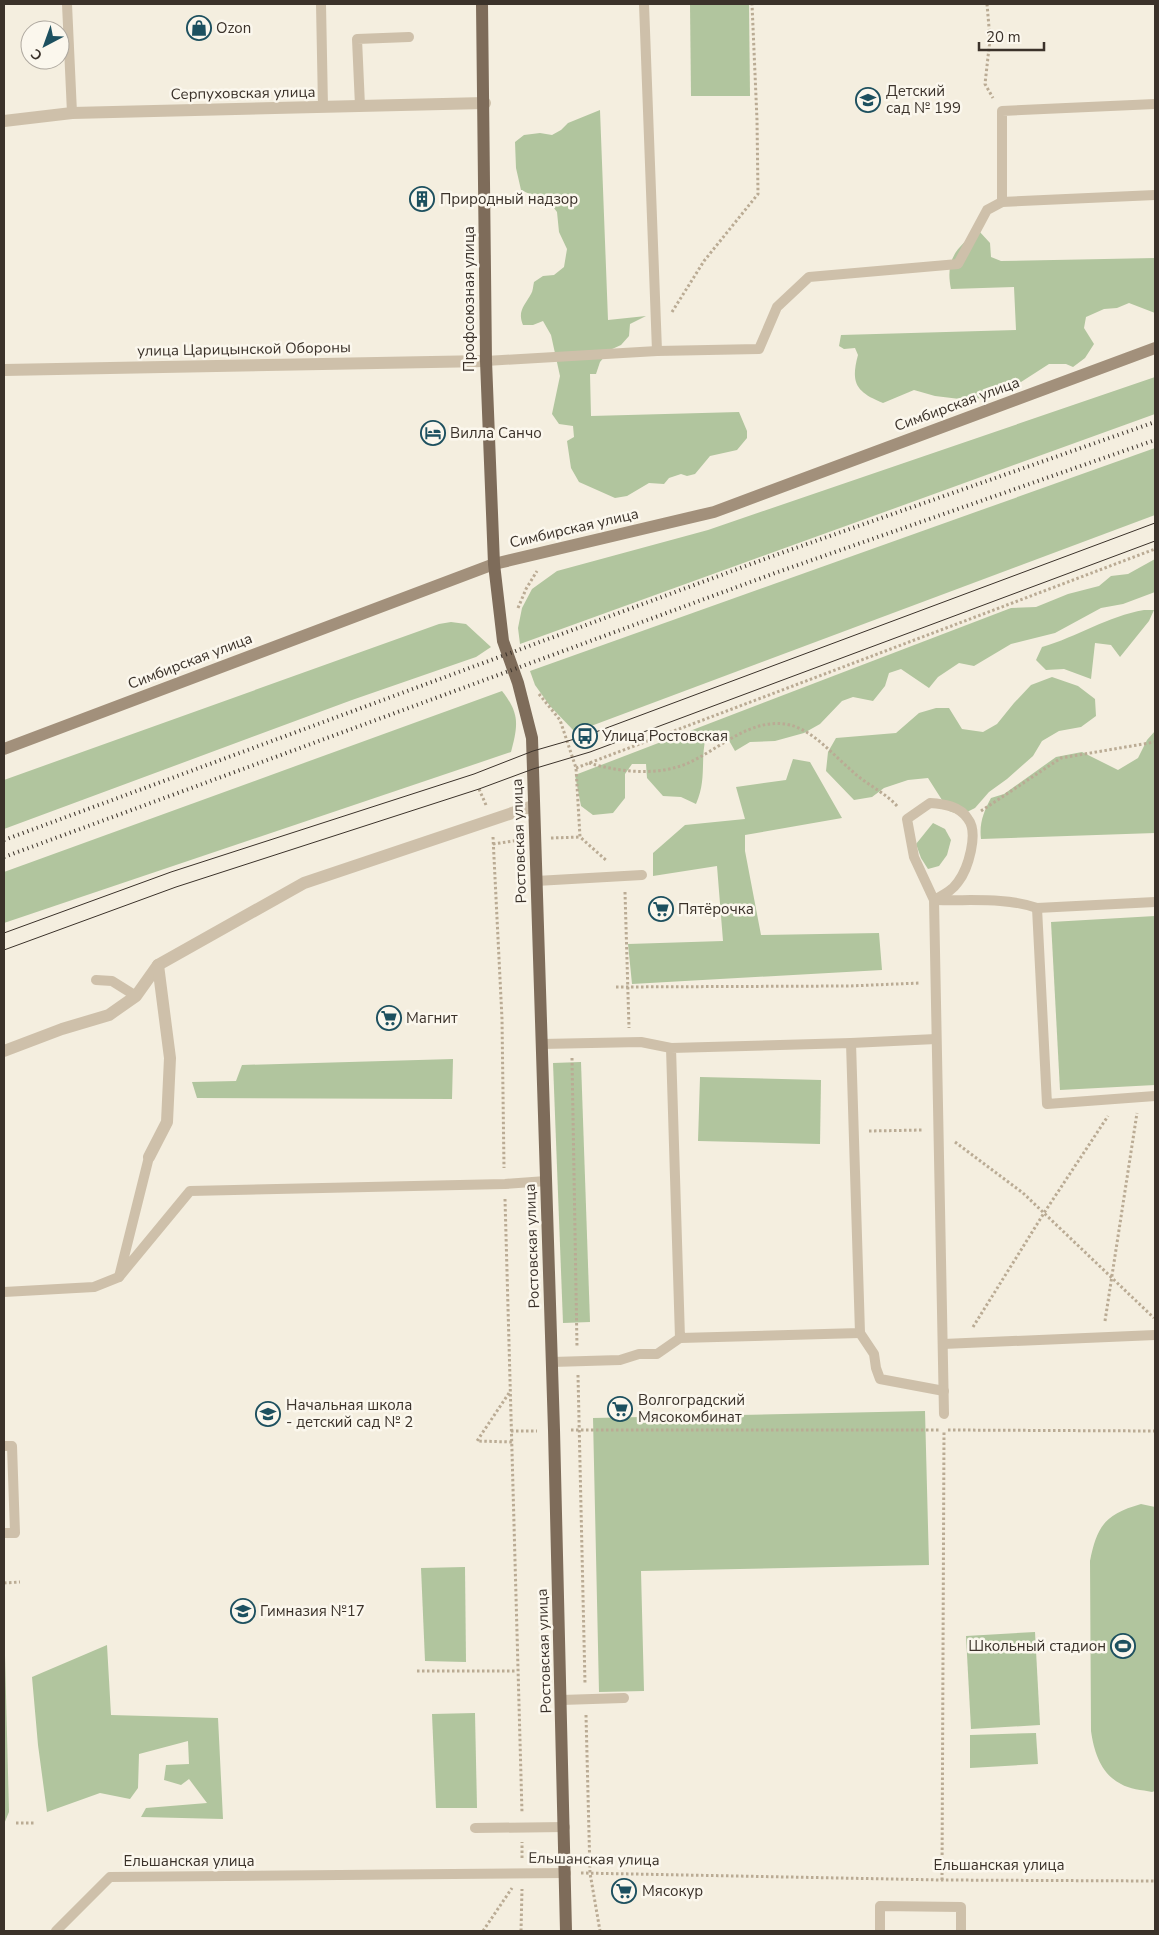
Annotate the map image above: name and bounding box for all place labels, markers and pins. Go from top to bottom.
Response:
shop icon: Ozon [186,15,212,41]
place label: Ozon [216,18,251,38]
place label: Детский сад № 199 [886,81,961,118]
school or university icon: Детский сад № 199 [855,87,881,113]
building icon: Природный надзор [409,186,435,212]
place label: Природный надзор [440,189,578,209]
hotel icon: Вилла Санчо [420,420,446,446]
place label: Вилла Санчо [450,423,542,443]
bus stop icon: Улица Ростовская [572,723,598,749]
place label: Улица Ростовская [601,726,728,746]
supermarket icon: Пятёрочка [648,896,674,922]
place label: Пятёрочка [678,899,754,919]
supermarket icon: Магнит [376,1005,402,1031]
place label: Магнит [406,1008,458,1028]
place label: Волгоградский Мясокомбинат [638,1390,745,1427]
place label: Начальная школа - детский сад № 2 [286,1395,413,1432]
supermarket icon: Волгоградский Мясокомбинат [607,1396,633,1422]
school or university icon: Начальная школа - детский сад № 2 [255,1401,281,1427]
school or university icon: Гимназия №17 [230,1598,256,1624]
place label: Гимназия №17 [260,1601,365,1621]
sports icon: Школьный стадион [1110,1633,1136,1659]
place label: Школьный стадион [968,1636,1106,1656]
supermarket icon: Мясокур [611,1878,637,1904]
place label: Мясокур [642,1881,703,1901]

